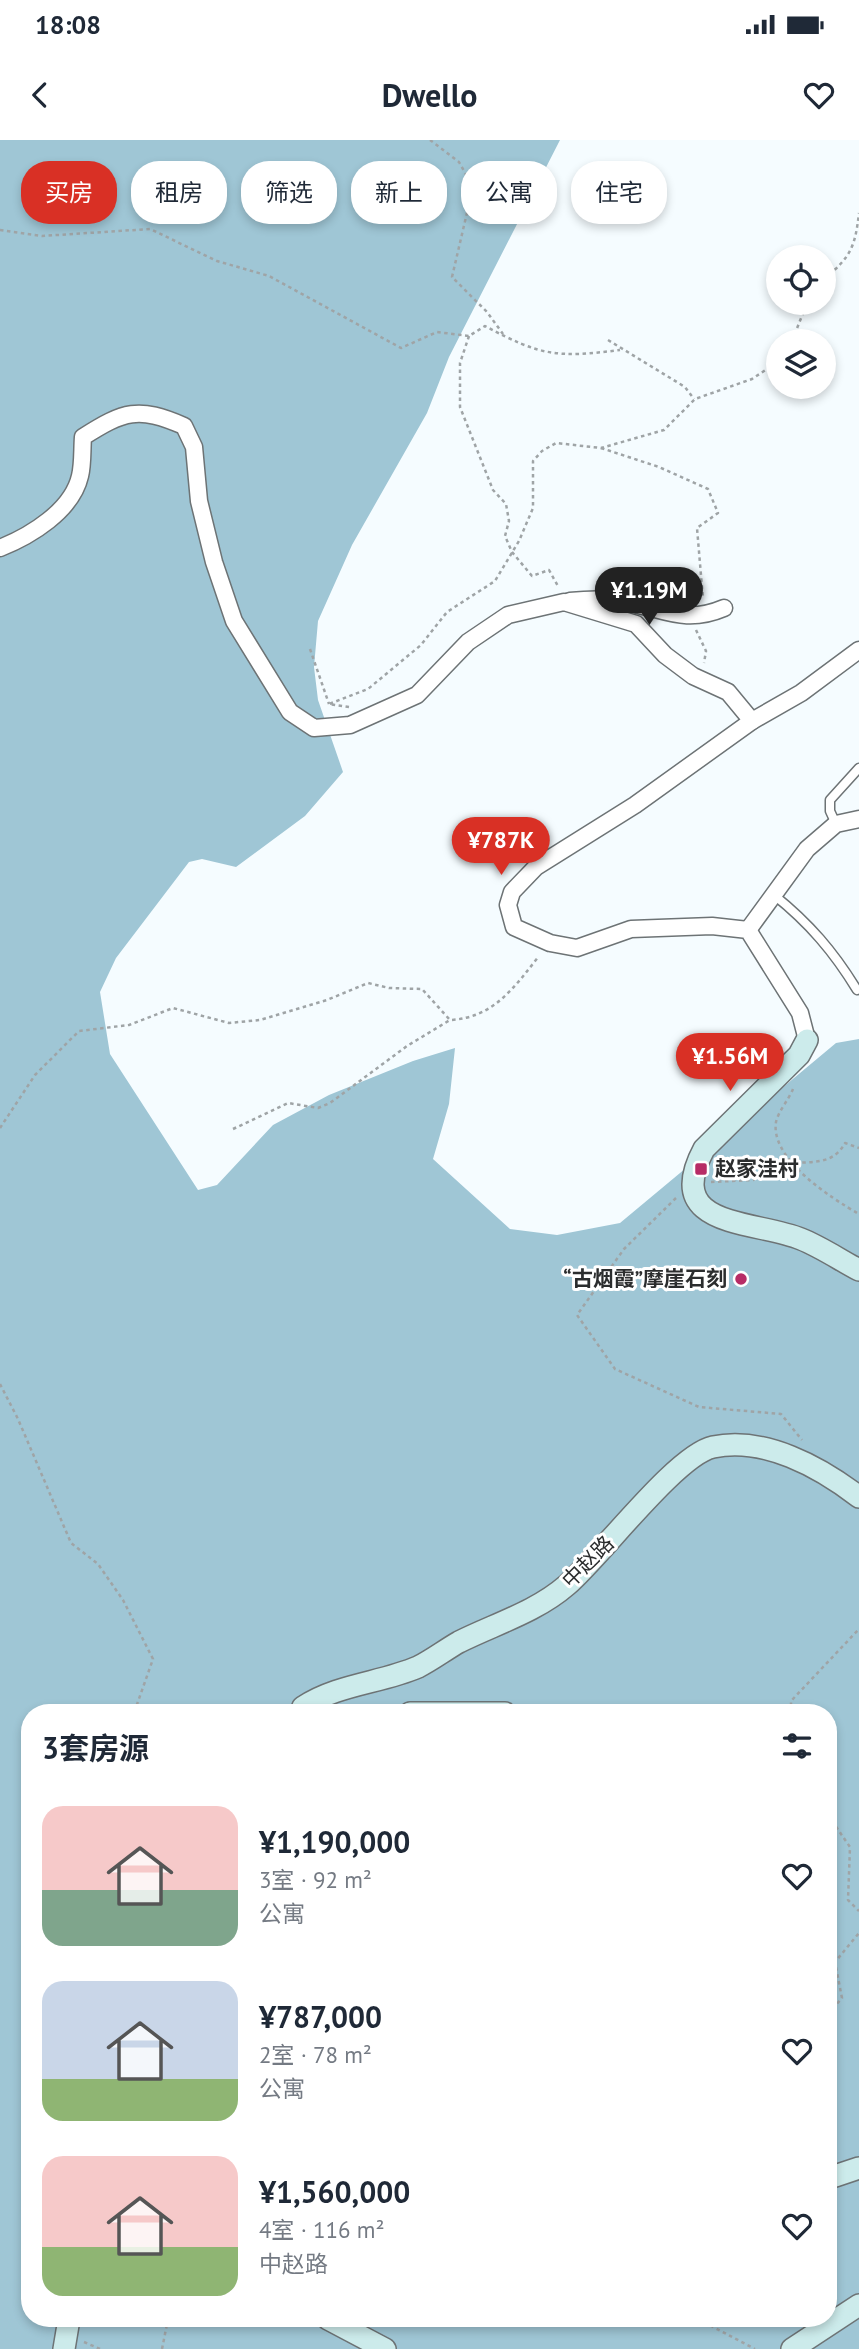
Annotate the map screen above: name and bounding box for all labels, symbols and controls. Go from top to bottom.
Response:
text: 18:08 [35,8,101,41]
text: Dwello [382,74,477,116]
icon: back [21,76,59,114]
icon: heart [800,76,838,114]
chip: 买房 [21,161,117,224]
chip: 租房 [131,161,227,224]
chip: 筛选 [241,161,337,224]
chip: 新上 [351,161,447,224]
chip: 公寓 [461,161,557,224]
chip: 住宅 [571,161,667,224]
map controls [766,245,836,399]
button: locate [766,245,836,315]
button: layers [766,329,836,399]
pin: ¥1.19M [592,568,706,627]
text: ¥1.19M [611,575,687,604]
pin: ¥787K [452,818,550,877]
text: ¥787K [468,825,534,854]
pin: ¥1.56M [673,1034,787,1093]
text: ¥1.56M [692,1041,768,1070]
place label: 赵家洼村 [715,1155,799,1182]
marker: 赵家洼村 [693,1161,709,1177]
place label: “古烟霞”摩崖石刻 [563,1265,727,1292]
marker: “古烟霞”摩崖石刻 [733,1271,749,1287]
street label: 中赵路 [556,1530,619,1593]
icon: filters [778,1727,816,1765]
text: 3套房源 [42,1728,149,1767]
text: ¥1,190,000 [259,1822,410,1861]
icon: home [98,1834,182,1918]
icon: heart [778,1857,816,1895]
text: 3室 · 92 m² [259,1865,372,1894]
text: 公寓 [259,1899,305,1928]
text: ¥787,000 [259,1997,382,2036]
icon: home [98,2009,182,2093]
icon: heart [778,2032,816,2070]
text: 2室 · 78 m² [259,2040,372,2069]
text: 公寓 [259,2074,305,2103]
text: ¥1,560,000 [259,2172,410,2211]
icon: home [98,2184,182,2268]
icon: heart [778,2207,816,2245]
text: 4室 · 116 m² [259,2215,384,2244]
text: 中赵路 [259,2249,328,2278]

